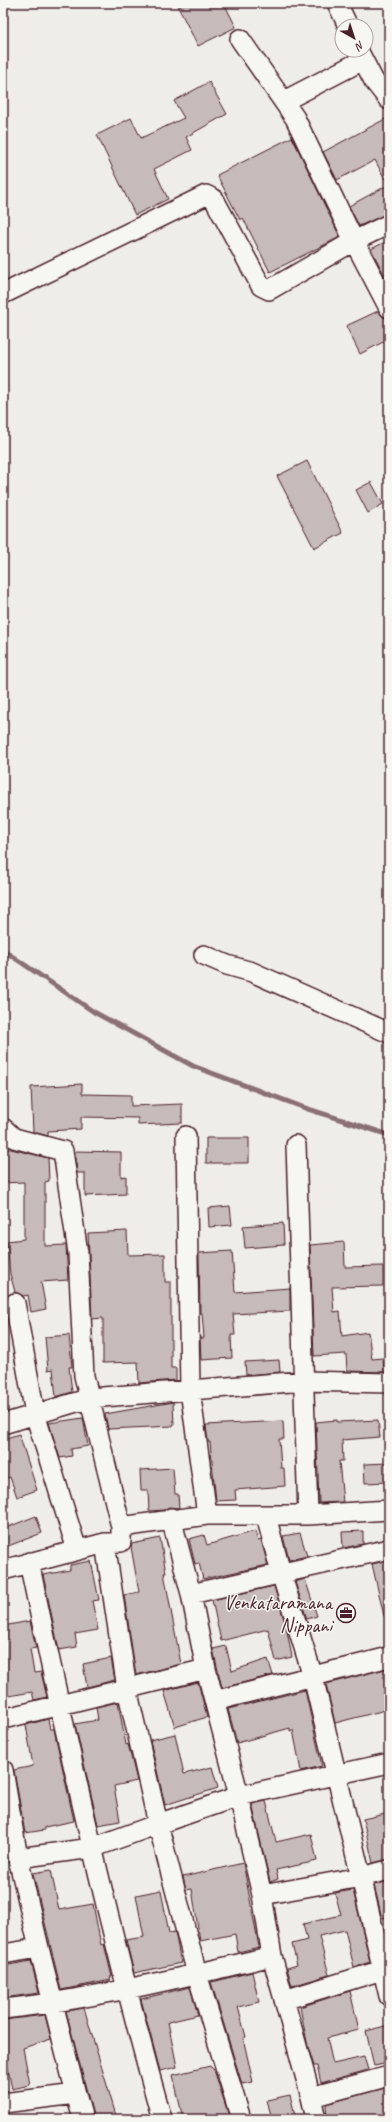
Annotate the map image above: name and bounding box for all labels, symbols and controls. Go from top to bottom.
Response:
north arrow [334,18,374,58]
text: N [352,38,367,55]
place label: Venkataramana Nippani [224,1590,334,1638]
office icon: Venkataramana Nippani [335,1602,357,1624]

